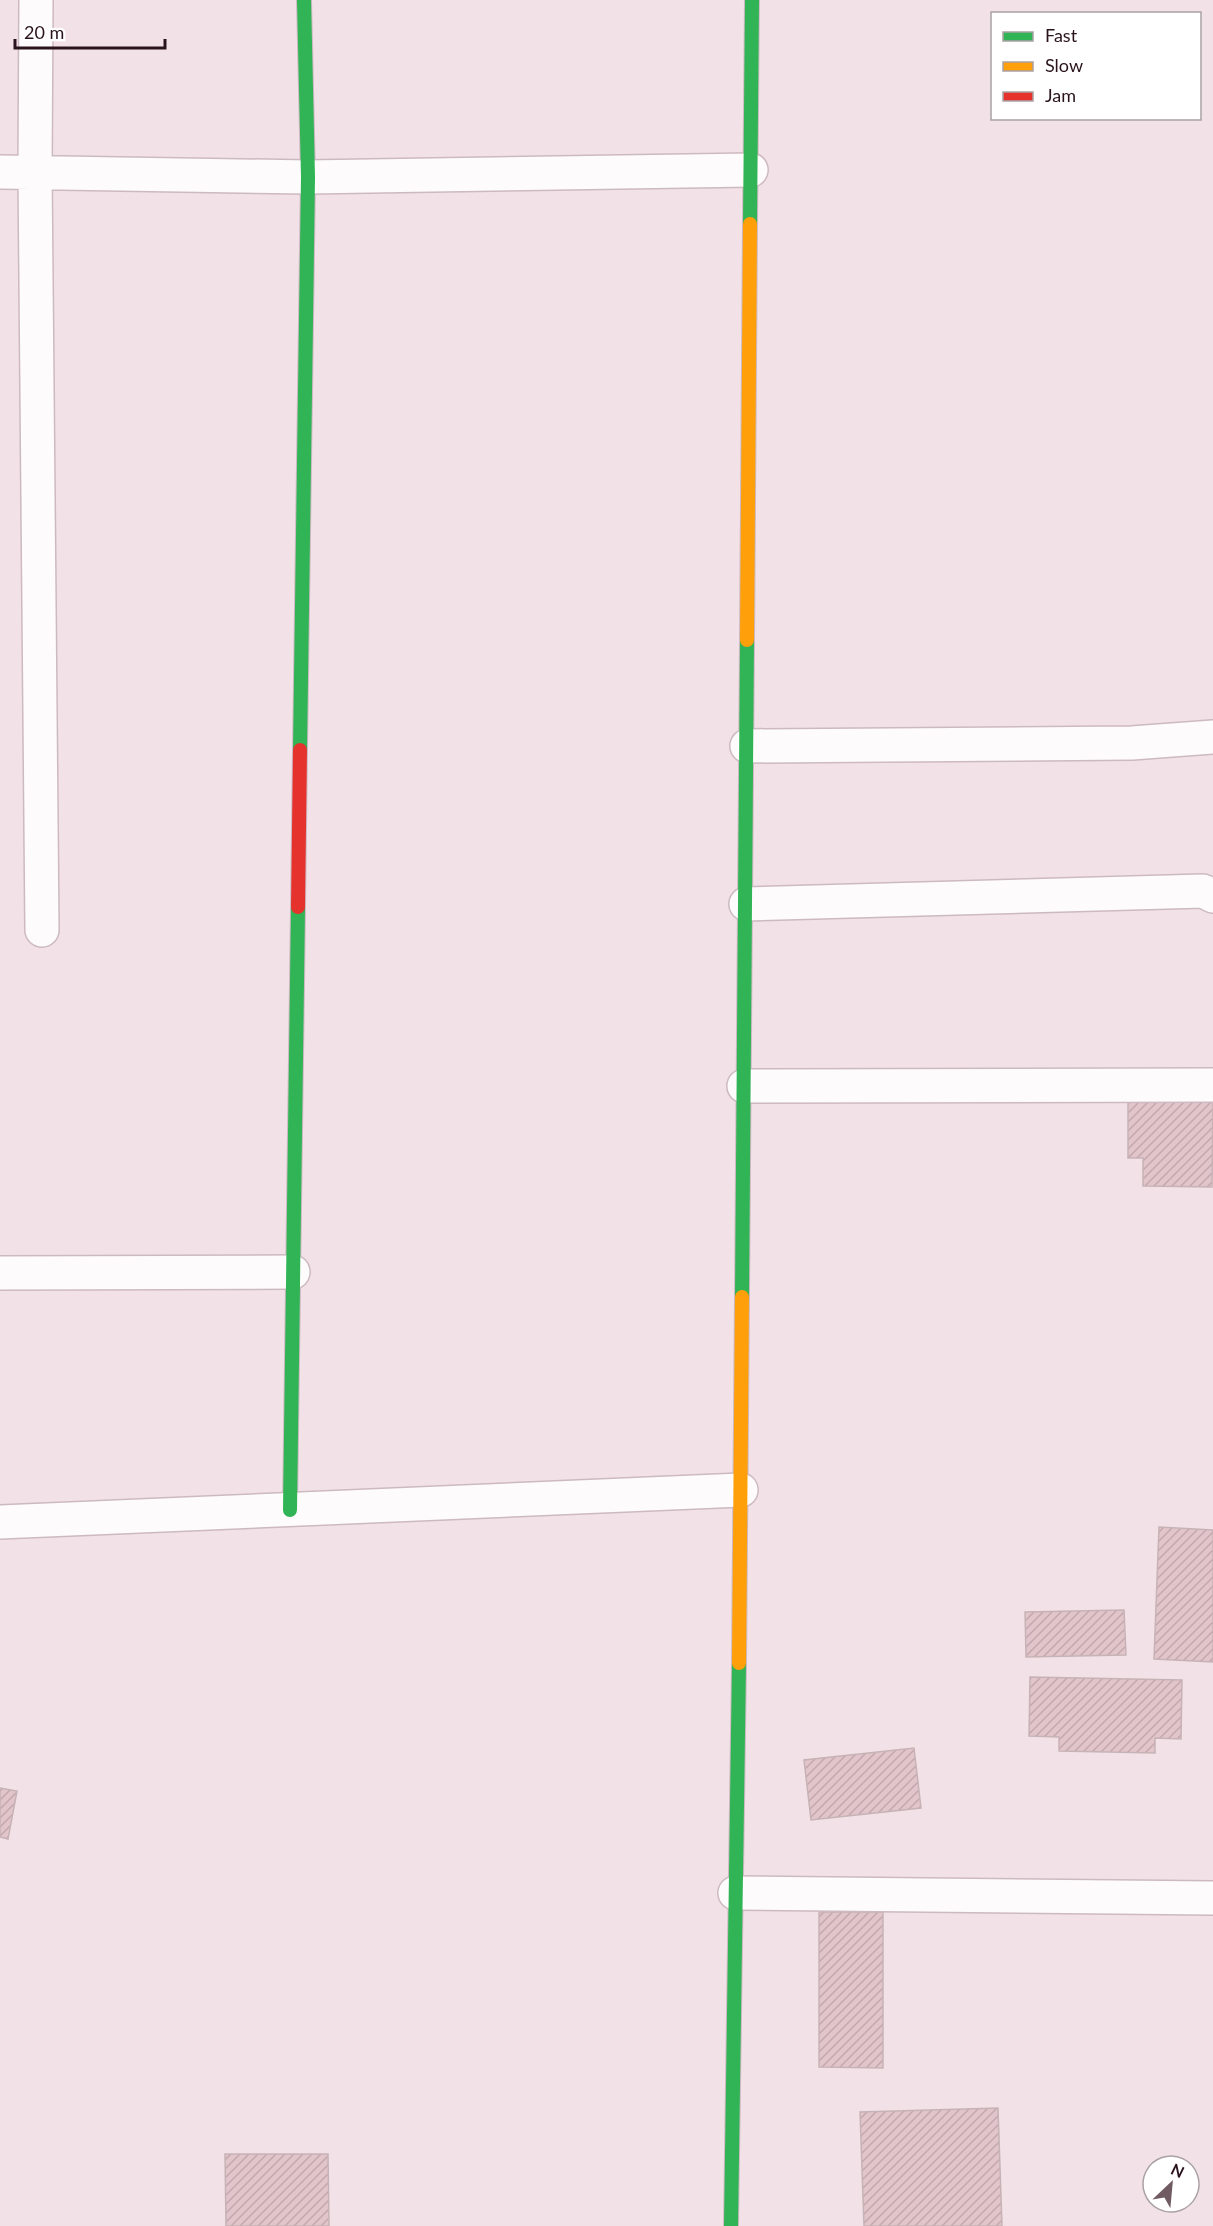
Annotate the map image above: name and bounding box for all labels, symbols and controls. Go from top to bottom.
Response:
scale bar [15,12,165,50]
legend [991,12,1201,120]
text: 20 m [24,21,64,43]
text: Fast [1045,24,1078,46]
text: Slow [1045,54,1083,76]
text: Jam [1045,84,1076,106]
north arrow [1141,2154,1201,2214]
text: N [1168,2159,1187,2181]

